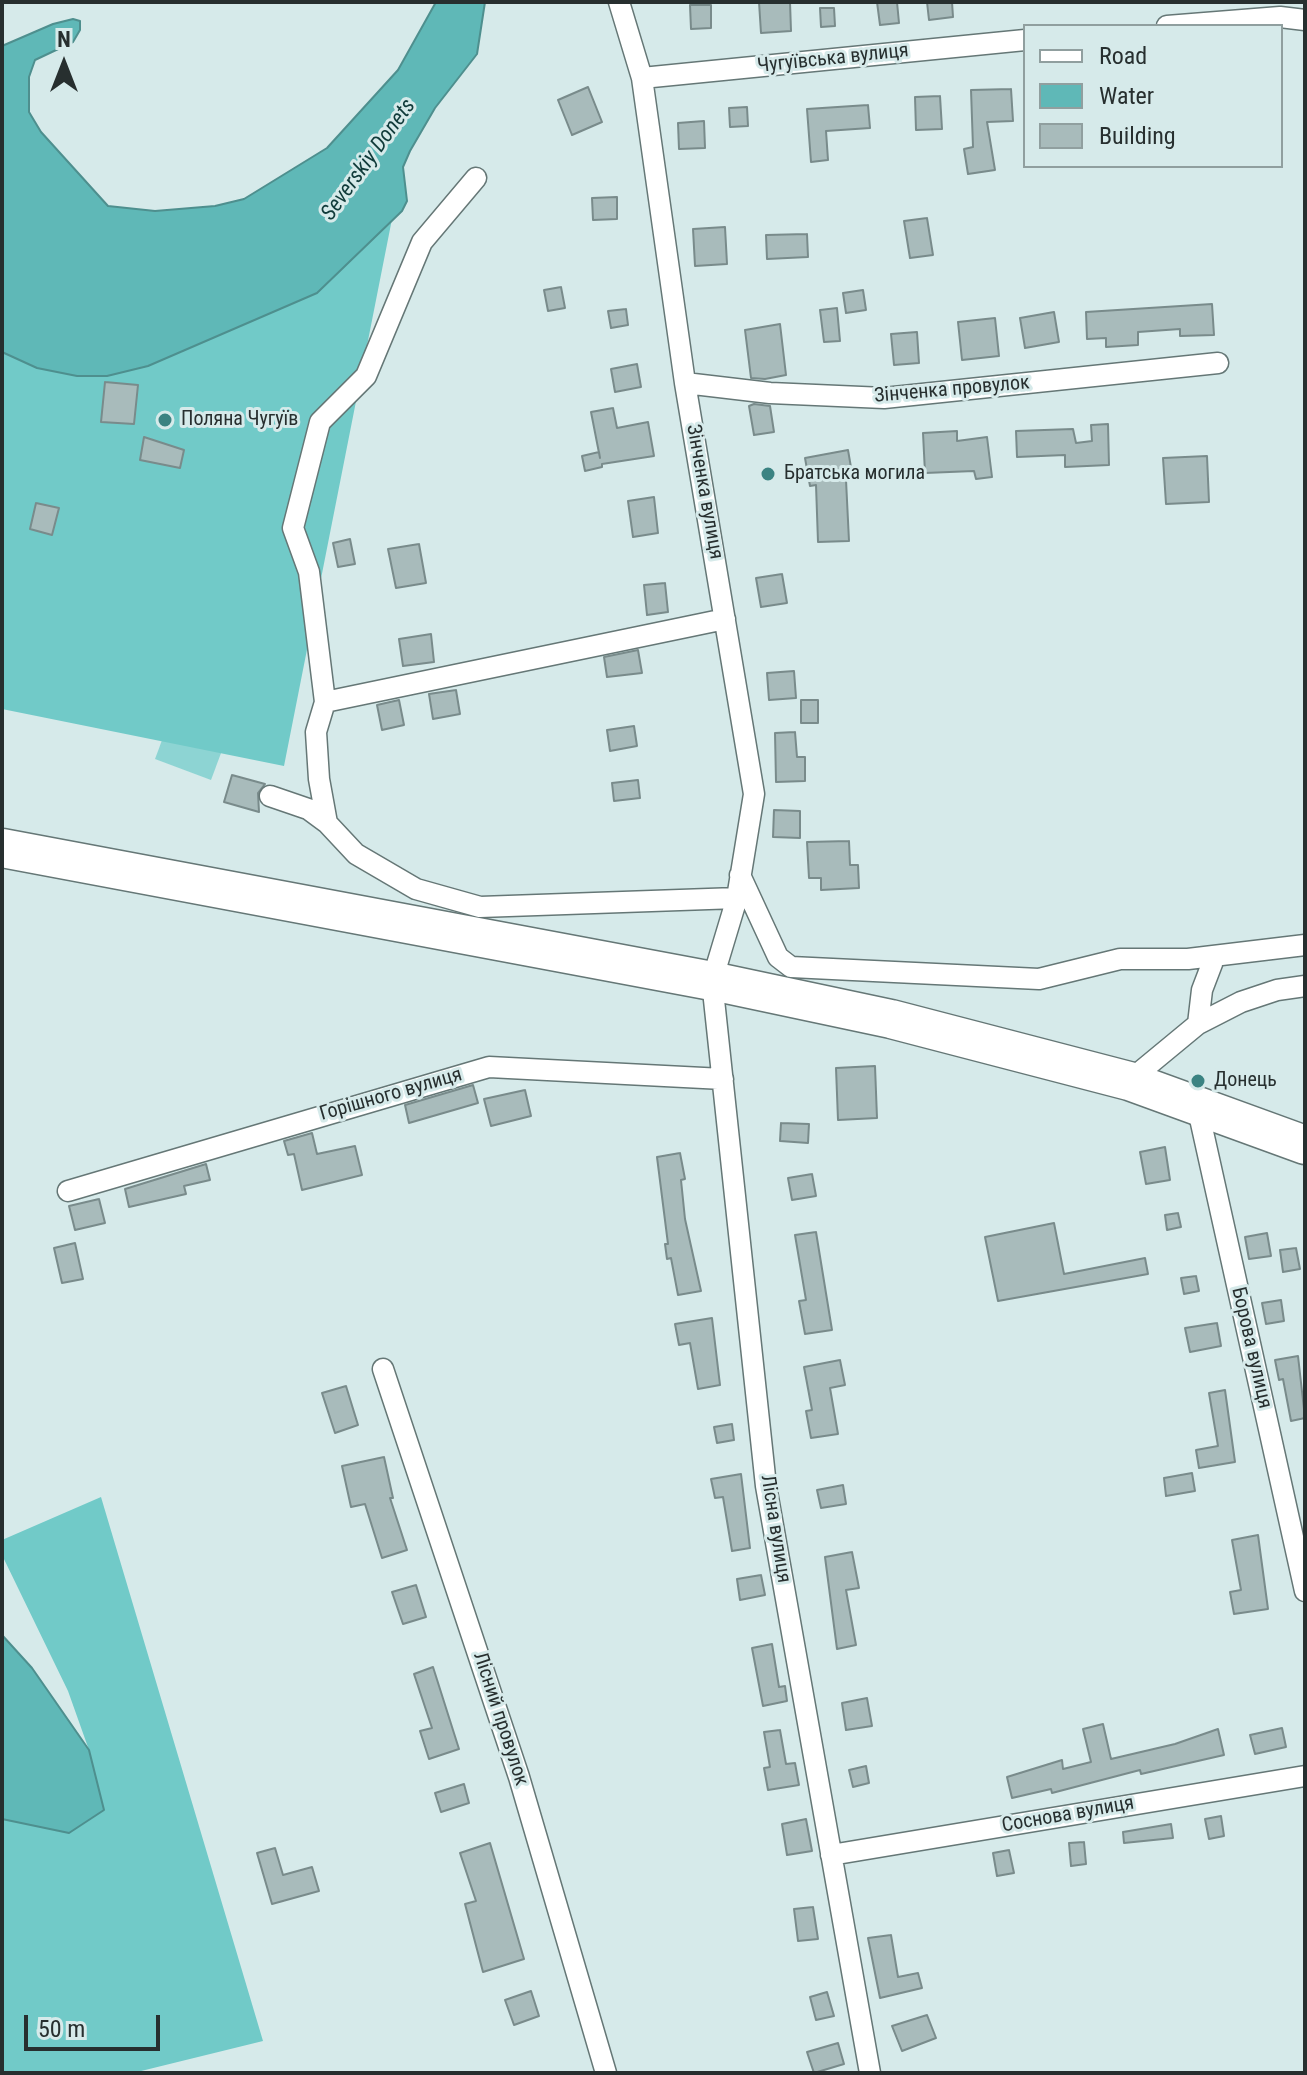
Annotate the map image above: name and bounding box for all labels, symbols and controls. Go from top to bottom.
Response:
north arrow [24,24,104,104]
legend [1023,24,1283,168]
text: N [57,27,71,52]
street label: Чугуївська вулиця [756,39,910,79]
text: Road [1099,42,1147,70]
text: Water [1099,82,1154,110]
water label: Severskiy Donets [316,94,422,226]
text: Building [1099,122,1176,150]
street label: Зінченка провулок [873,371,1031,409]
place label: Поляна Чугуїв [181,408,298,432]
marker: Поляна Чугуїв [156,411,174,429]
street label: Зінченка вулиця [680,423,728,561]
place label: Братська могила [784,462,925,486]
marker: Братська могила [759,465,777,483]
street label: Горішного вулиця [317,1063,465,1127]
place label: Донець [1214,1069,1277,1093]
marker: Донець [1189,1072,1207,1090]
street label: Борова вулиця [1225,1285,1277,1411]
street label: Лісна вулиця [755,1473,795,1585]
street label: Лісний провулок [467,1649,533,1789]
street label: Соснова вулиця [1000,1792,1136,1838]
scale bar [28,1999,164,2049]
text: 50 m [38,2015,85,2043]

